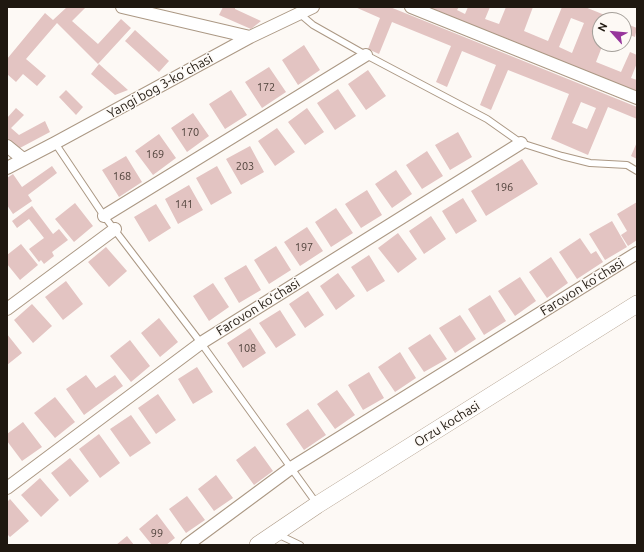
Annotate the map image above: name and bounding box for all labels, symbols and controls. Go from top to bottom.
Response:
north arrow [592,12,632,52]
text: N [595,21,609,33]
street label: Yangi bog 3-koʼchasi [105,51,215,121]
house number: 172 [257,80,275,94]
house number: 170 [181,125,199,139]
house number: 169 [146,147,164,161]
house number: 203 [236,159,254,173]
house number: 168 [113,169,131,183]
house number: 196 [495,180,513,194]
house number: 141 [175,197,193,211]
house number: 197 [295,240,313,254]
street label: Farovon koʻchasi [537,255,627,319]
street label: Farovon koʻchasi [213,275,303,339]
house number: 108 [238,341,256,355]
street label: Orzu kochasi [411,398,483,450]
house number: 99 [151,526,163,540]

